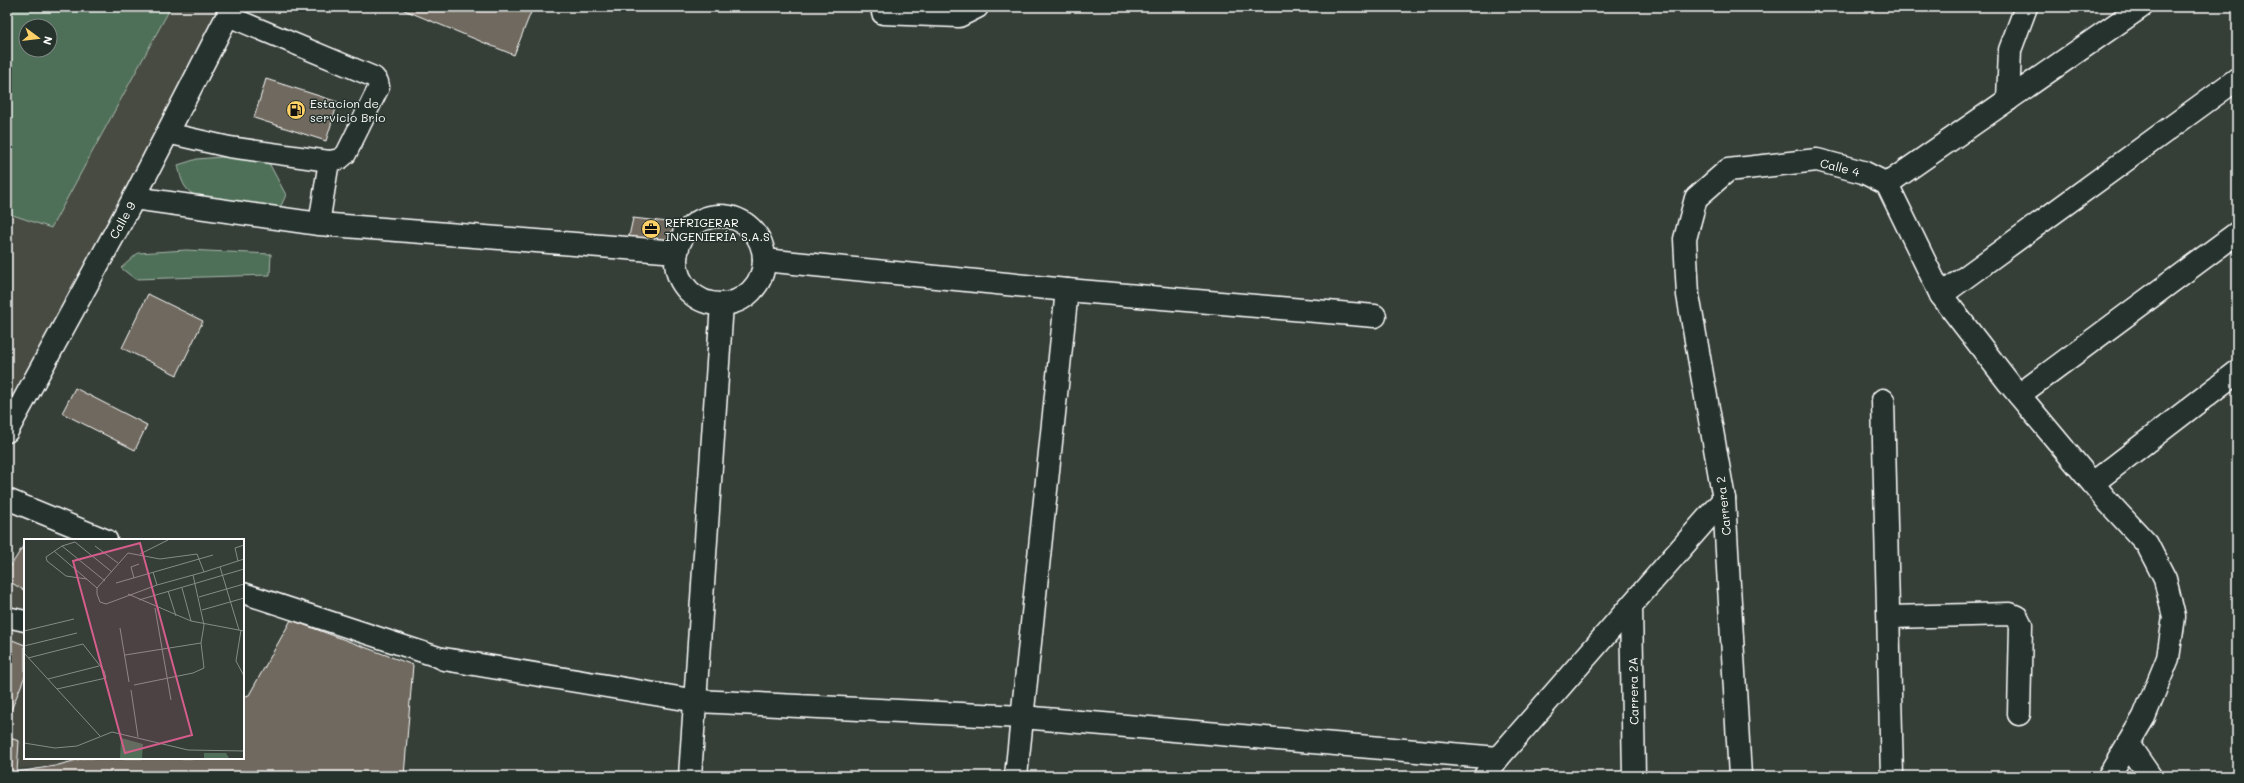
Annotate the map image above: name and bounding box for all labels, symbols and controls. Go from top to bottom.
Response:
north arrow [18,18,58,58]
text: N [40,35,56,47]
place label: Estacion de servicio Brio [310,95,385,125]
fuel station icon: Estacion de servicio Brio [285,99,307,121]
street label: Calle 4 [1818,154,1862,180]
street label: Calle 9 [105,198,139,242]
place label: REFRIGERAR INGENIERÍA S.A.S [665,214,770,244]
office icon: REFRIGERAR INGENIERÍA S.A.S [640,218,662,240]
street label: Carrera 2 [1712,476,1734,536]
inset map [24,539,244,759]
street label: Carrera 2A [1624,657,1642,725]

